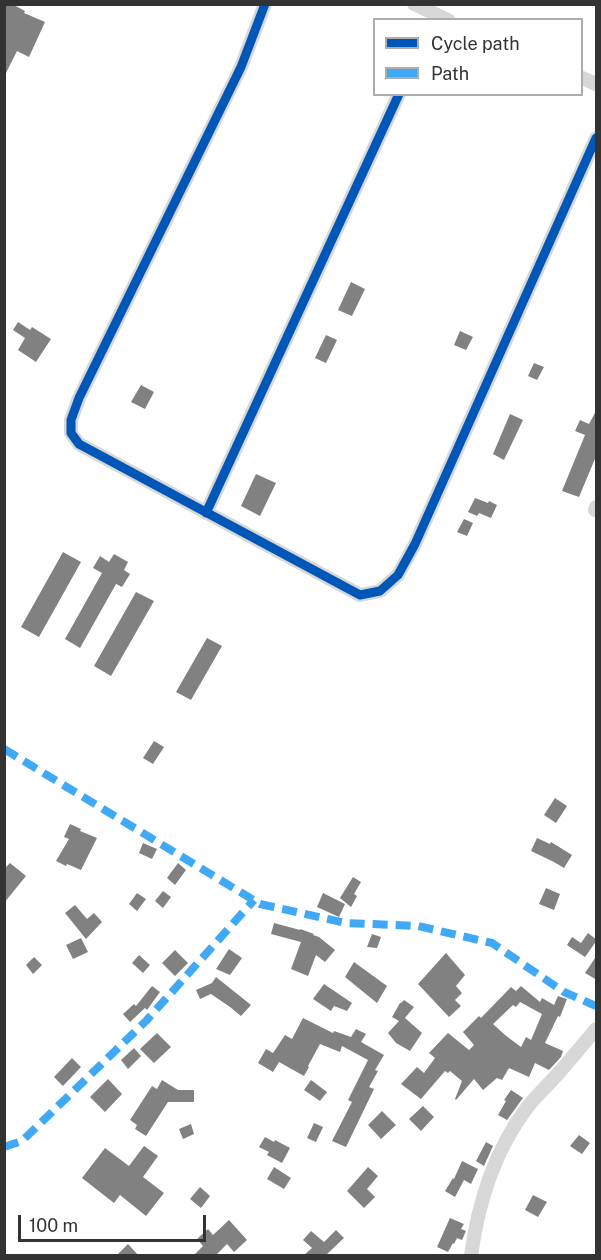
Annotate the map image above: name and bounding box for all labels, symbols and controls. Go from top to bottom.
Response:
legend [373,18,583,96]
text: Cycle path [431,33,520,54]
text: Path [431,63,469,84]
scale bar [21,1203,208,1241]
text: 100 m [29,1215,78,1236]

